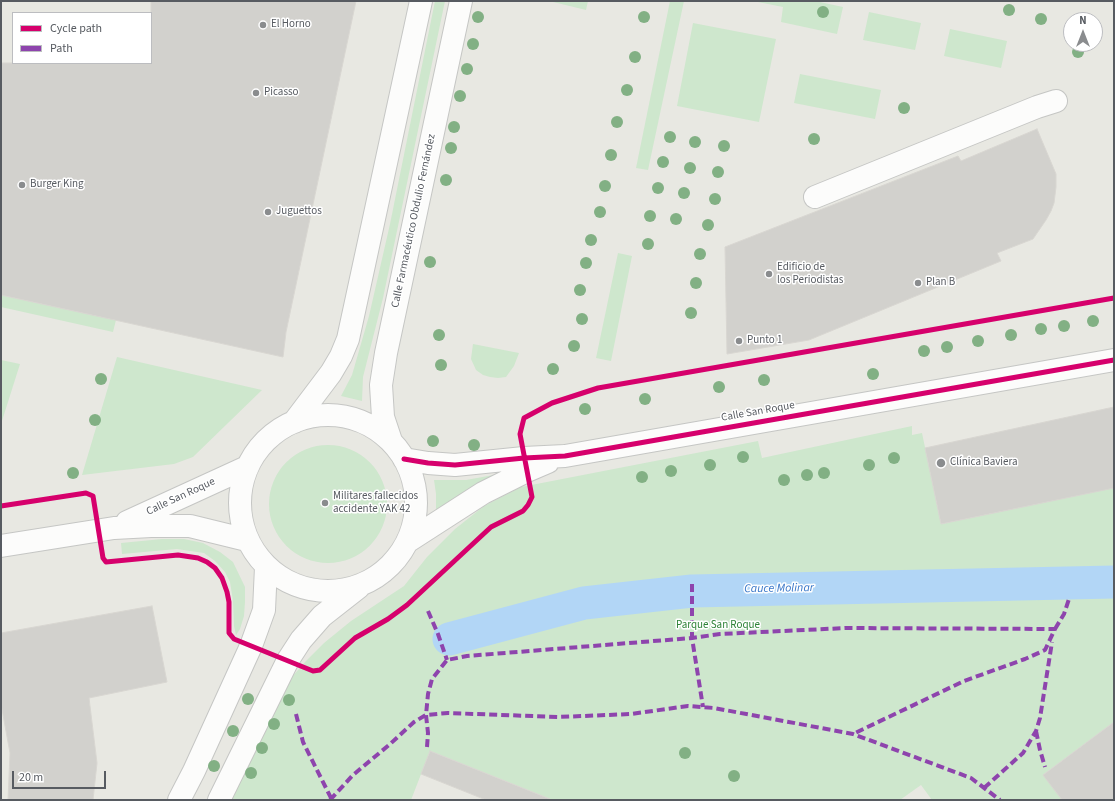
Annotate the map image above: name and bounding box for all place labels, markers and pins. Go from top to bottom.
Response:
place label: El Horno [271,18,311,32]
marker: El Horno [258,20,268,30]
place label: Picasso [264,86,299,100]
marker: Picasso [251,88,261,98]
place label: Burger King [30,178,84,192]
marker: Burger King [17,180,27,190]
place label: Juguettos [276,205,322,219]
marker: Juguettos [263,207,273,217]
place label: Edificio de los Periodistas [777,261,843,287]
marker: Edificio de los Periodistas [764,269,774,279]
place label: Plan B [926,276,955,290]
marker: Plan B [913,278,923,288]
place label: Punto 1 [747,334,782,348]
marker: Punto 1 [734,336,744,346]
place label: Clínica Baviera [950,456,1018,470]
marker: Clínica Baviera [935,457,947,469]
place label: Militares fallecidos accidente YAK 42 [333,490,418,516]
marker: Militares fallecidos accidente YAK 42 [320,498,330,508]

